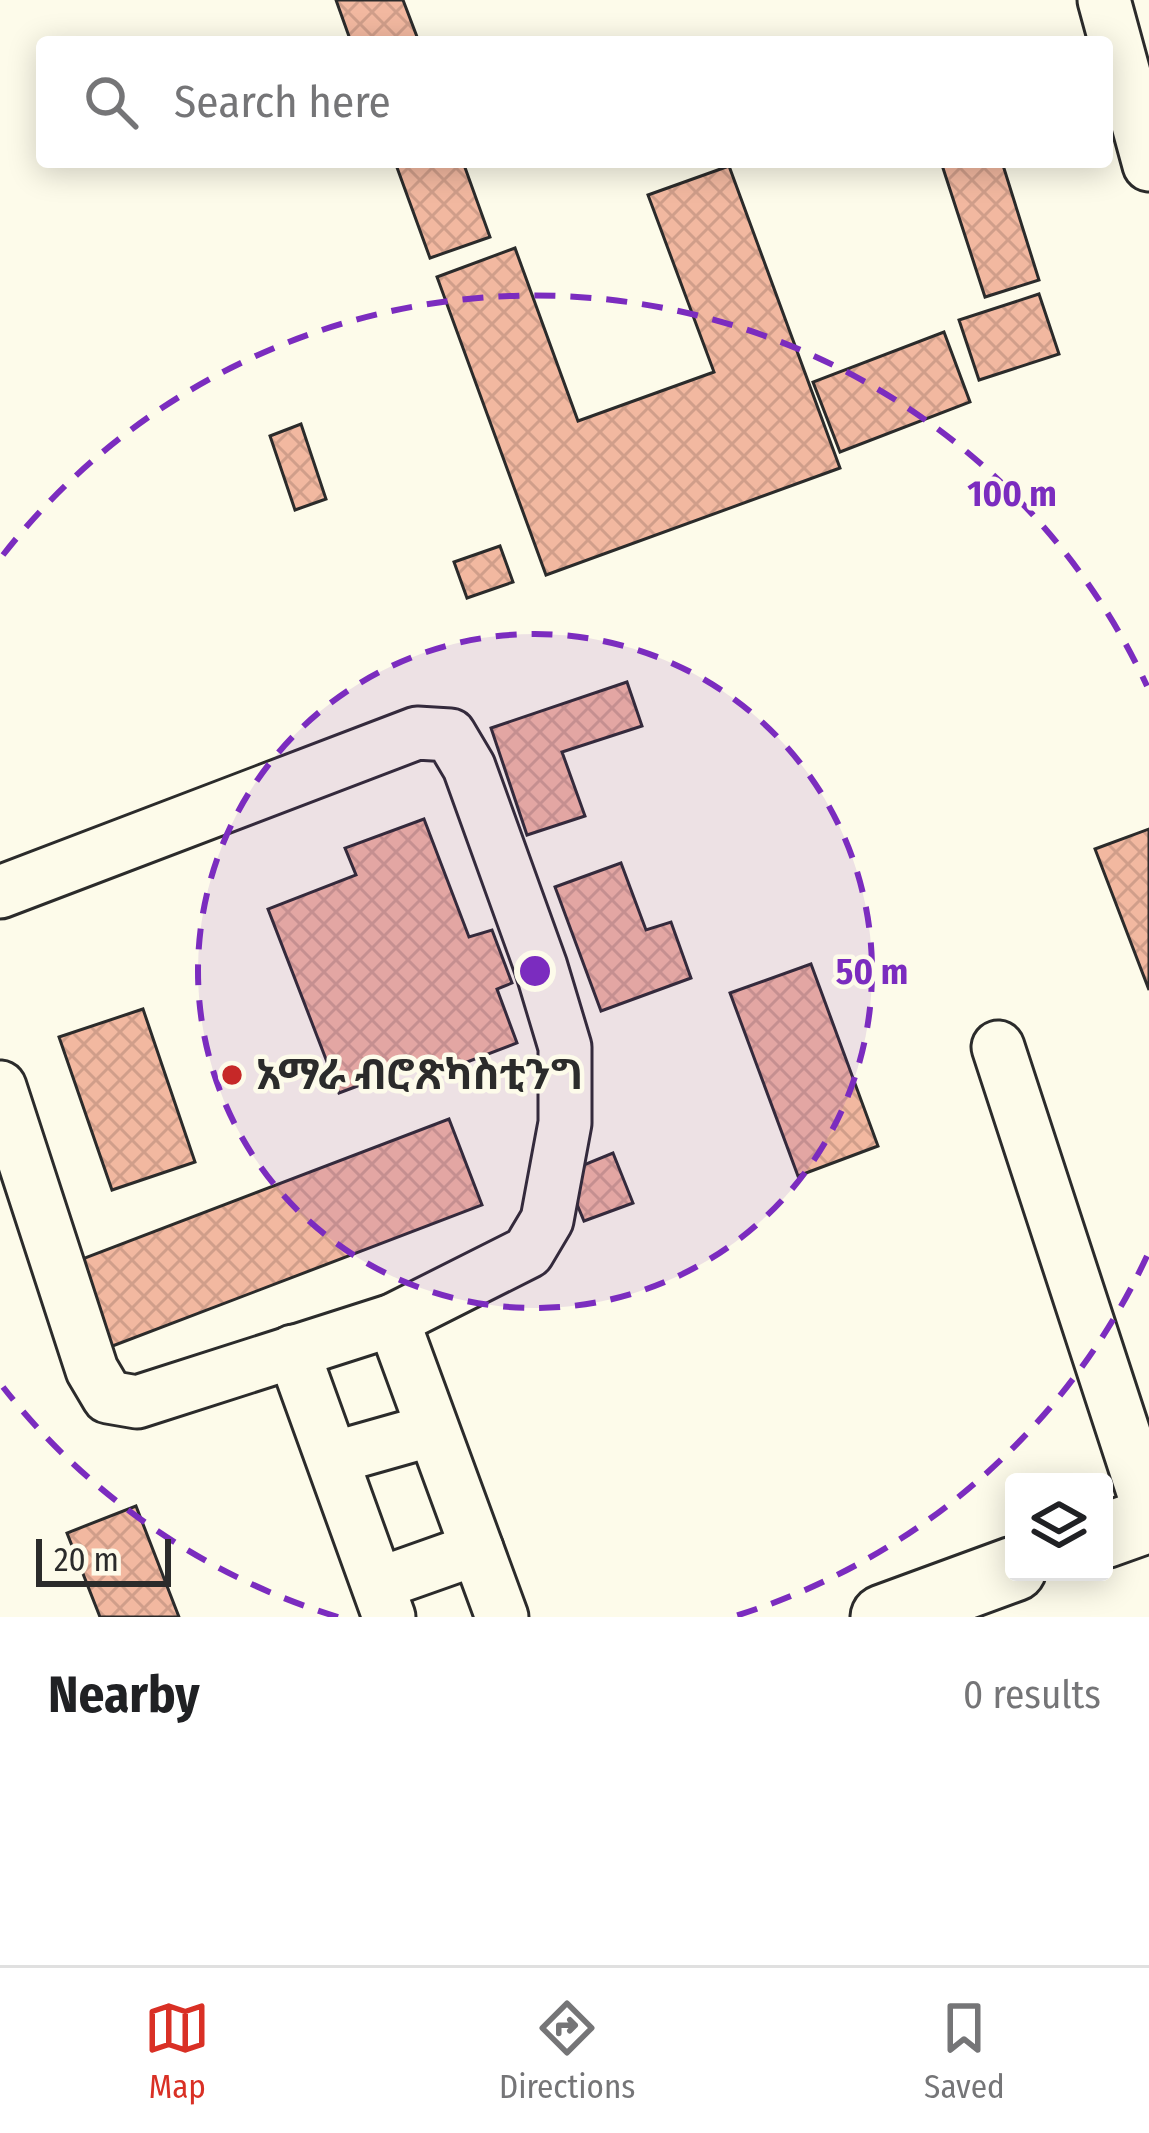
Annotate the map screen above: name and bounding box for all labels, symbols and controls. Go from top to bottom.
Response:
search box [36,36,1113,168]
icon: search [78,69,144,135]
text: Search here [174,75,391,129]
text: 100 m [967,472,1057,516]
centre of rings [514,950,556,992]
text: 50 m [836,950,908,994]
place label: አማራ ብሮጽካስቲንግ [256,1050,583,1100]
marker: አማራ ብሮጽካስቲንግ [219,1062,245,1088]
map controls [1005,1473,1113,1581]
button: layers [1005,1473,1113,1581]
scale bar [36,1533,171,1586]
text: 20 m [54,1540,119,1580]
text: Nearby [48,1664,200,1726]
text: 0 results [963,1672,1101,1718]
tab: Map [144,1995,210,2107]
tab: Directions [499,1995,635,2107]
tab: Saved [924,1995,1005,2107]

